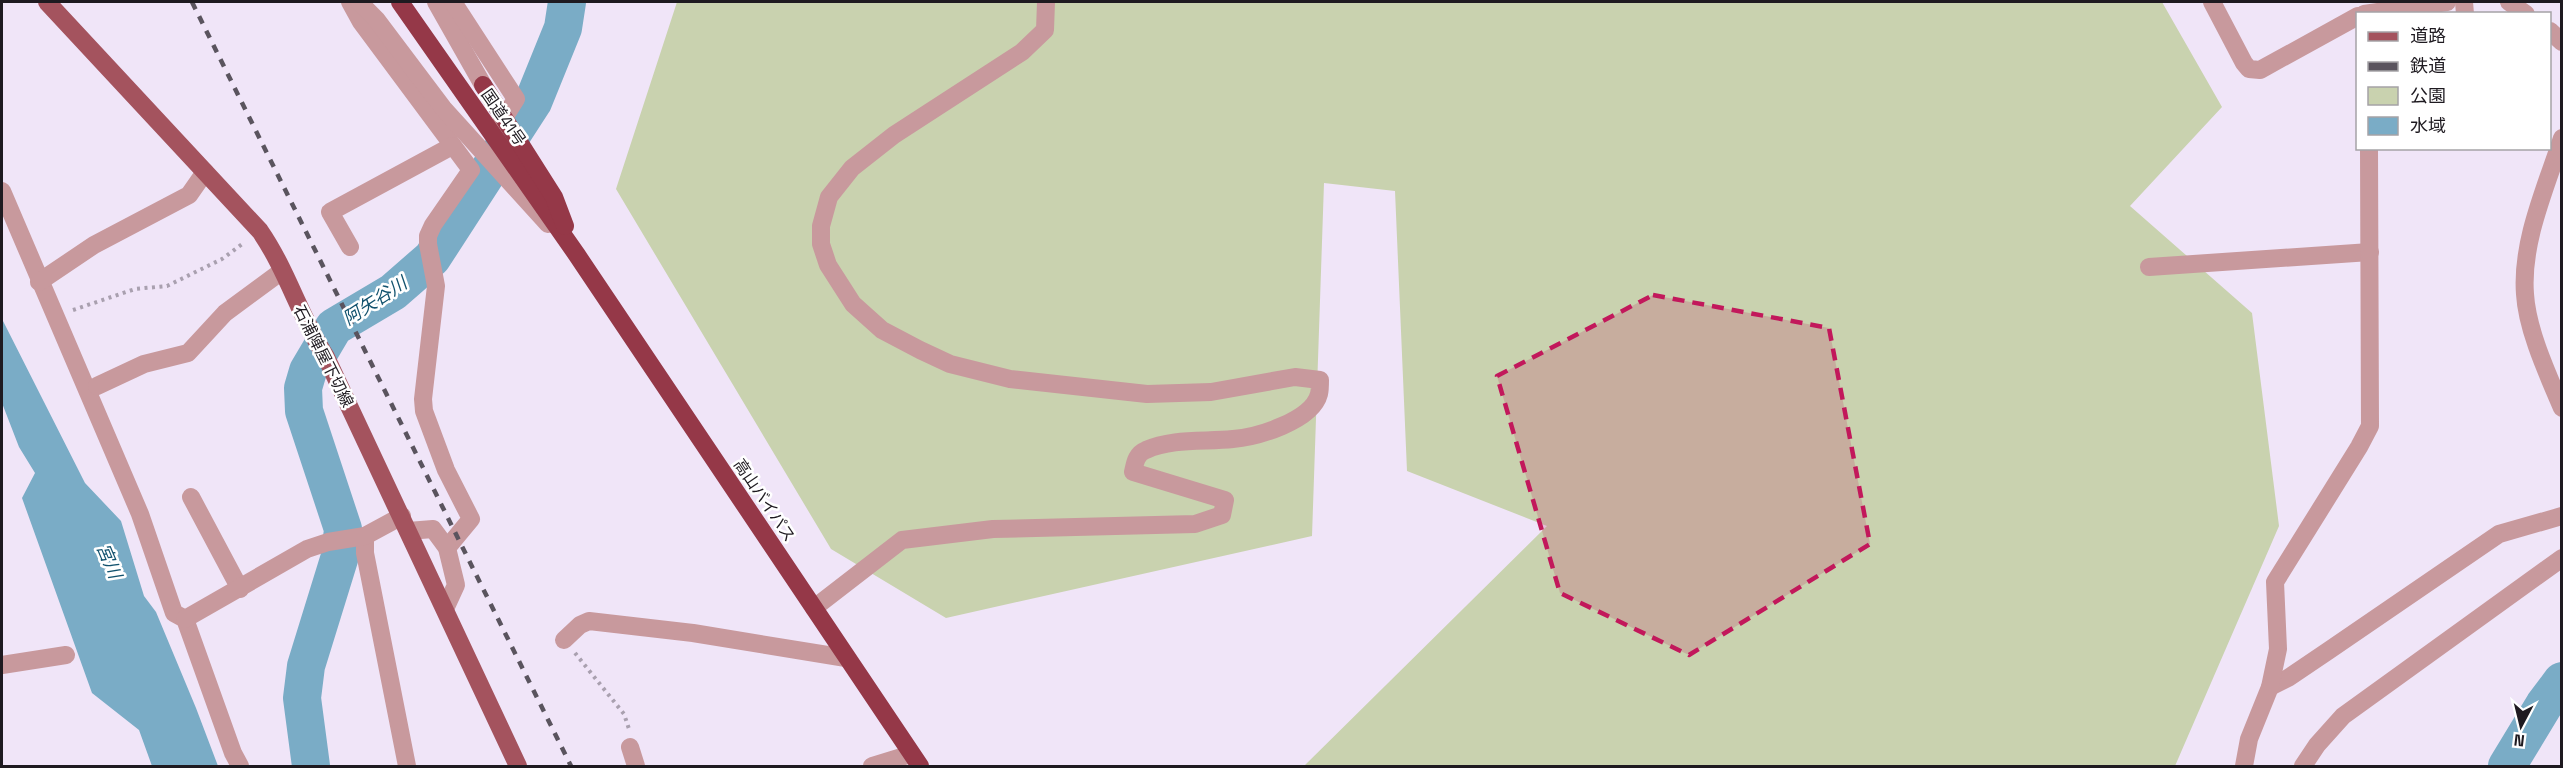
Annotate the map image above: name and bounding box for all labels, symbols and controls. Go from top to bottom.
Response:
legend [2356,12,2551,150]
text: 道路 [2410,24,2446,47]
text: 鉄道 [2410,54,2446,77]
text: 公園 [2410,84,2446,107]
street label: 国道41号 [477,85,531,150]
text: 水域 [2410,114,2446,137]
water label: 阿矢谷川 [338,270,413,330]
street label: 石浦陣屋下切線 [289,302,358,411]
street label: 高山バイパス [729,455,800,546]
water label: 宮川 [92,540,128,584]
north arrow [2491,696,2551,756]
text: N [2513,729,2526,751]

